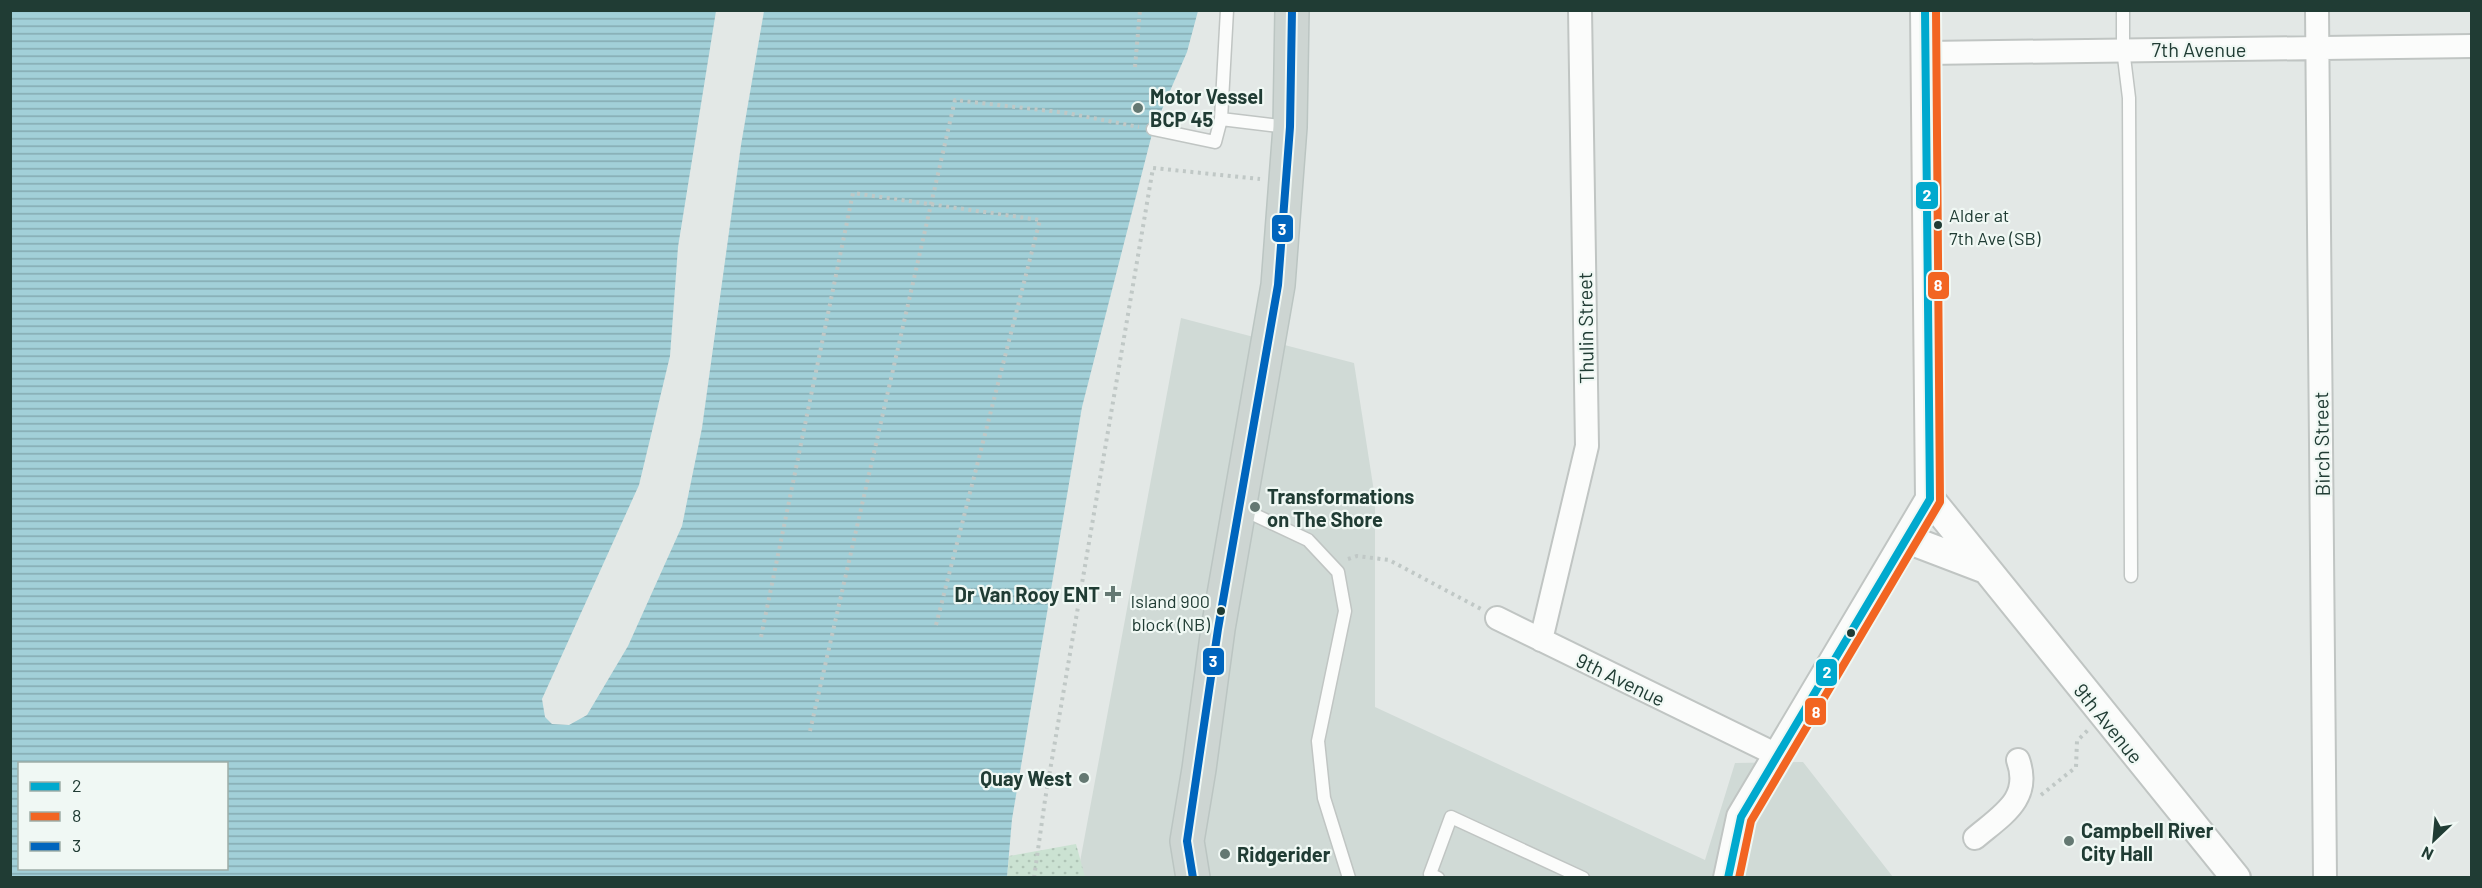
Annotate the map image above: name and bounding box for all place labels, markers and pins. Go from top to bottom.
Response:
place label: Motor Vessel BCP 45 [1150,84,1263,131]
marker: Motor Vessel BCP 45 [1131,101,1145,115]
place label: Alder at 7th Ave (SB) [1949,204,2041,249]
marker: Alder at 7th Ave (SB) [1932,219,1944,231]
place label: Transformations on The Shore [1267,484,1414,531]
marker: Transformations on The Shore [1248,500,1262,514]
place label: Dr Van Rooy ENT [955,582,1100,606]
marker: Dr Van Rooy ENT [1104,585,1122,603]
place label: Island 900 block (NB) [1131,590,1210,635]
marker: Island 900 block (NB) [1215,605,1227,617]
unlabelled marker [1845,627,1857,639]
place label: Quay West [980,766,1072,790]
marker: Quay West [1077,771,1091,785]
place label: Campbell River City Hall [2081,818,2214,865]
marker: Campbell River City Hall [2062,834,2076,848]
place label: Ridgerider [1237,842,1331,866]
marker: Ridgerider [1218,847,1232,861]

